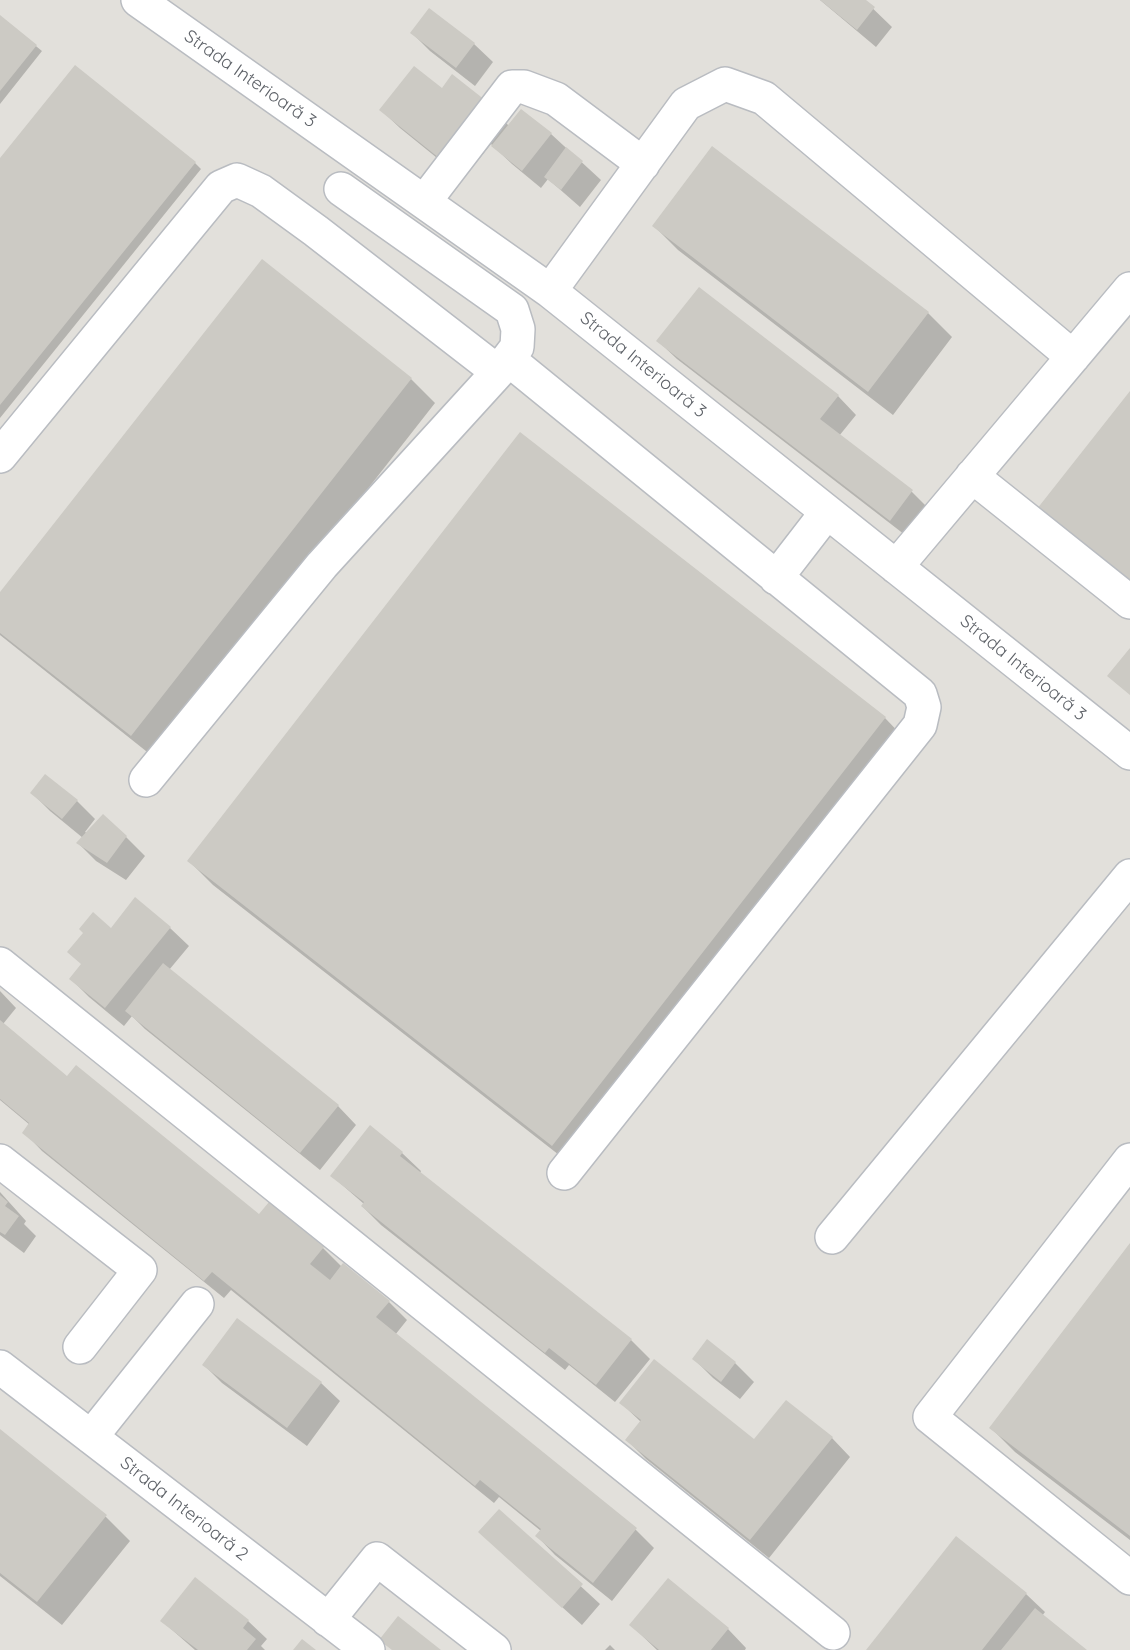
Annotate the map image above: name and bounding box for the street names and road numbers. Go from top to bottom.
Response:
street label: Strada Interioară 3 [180,25,320,133]
street label: Strada Interioară 3 [576,307,710,423]
street label: Strada Interioară 3 [956,610,1090,726]
street label: Strada Interioară 2 [116,1452,252,1566]

